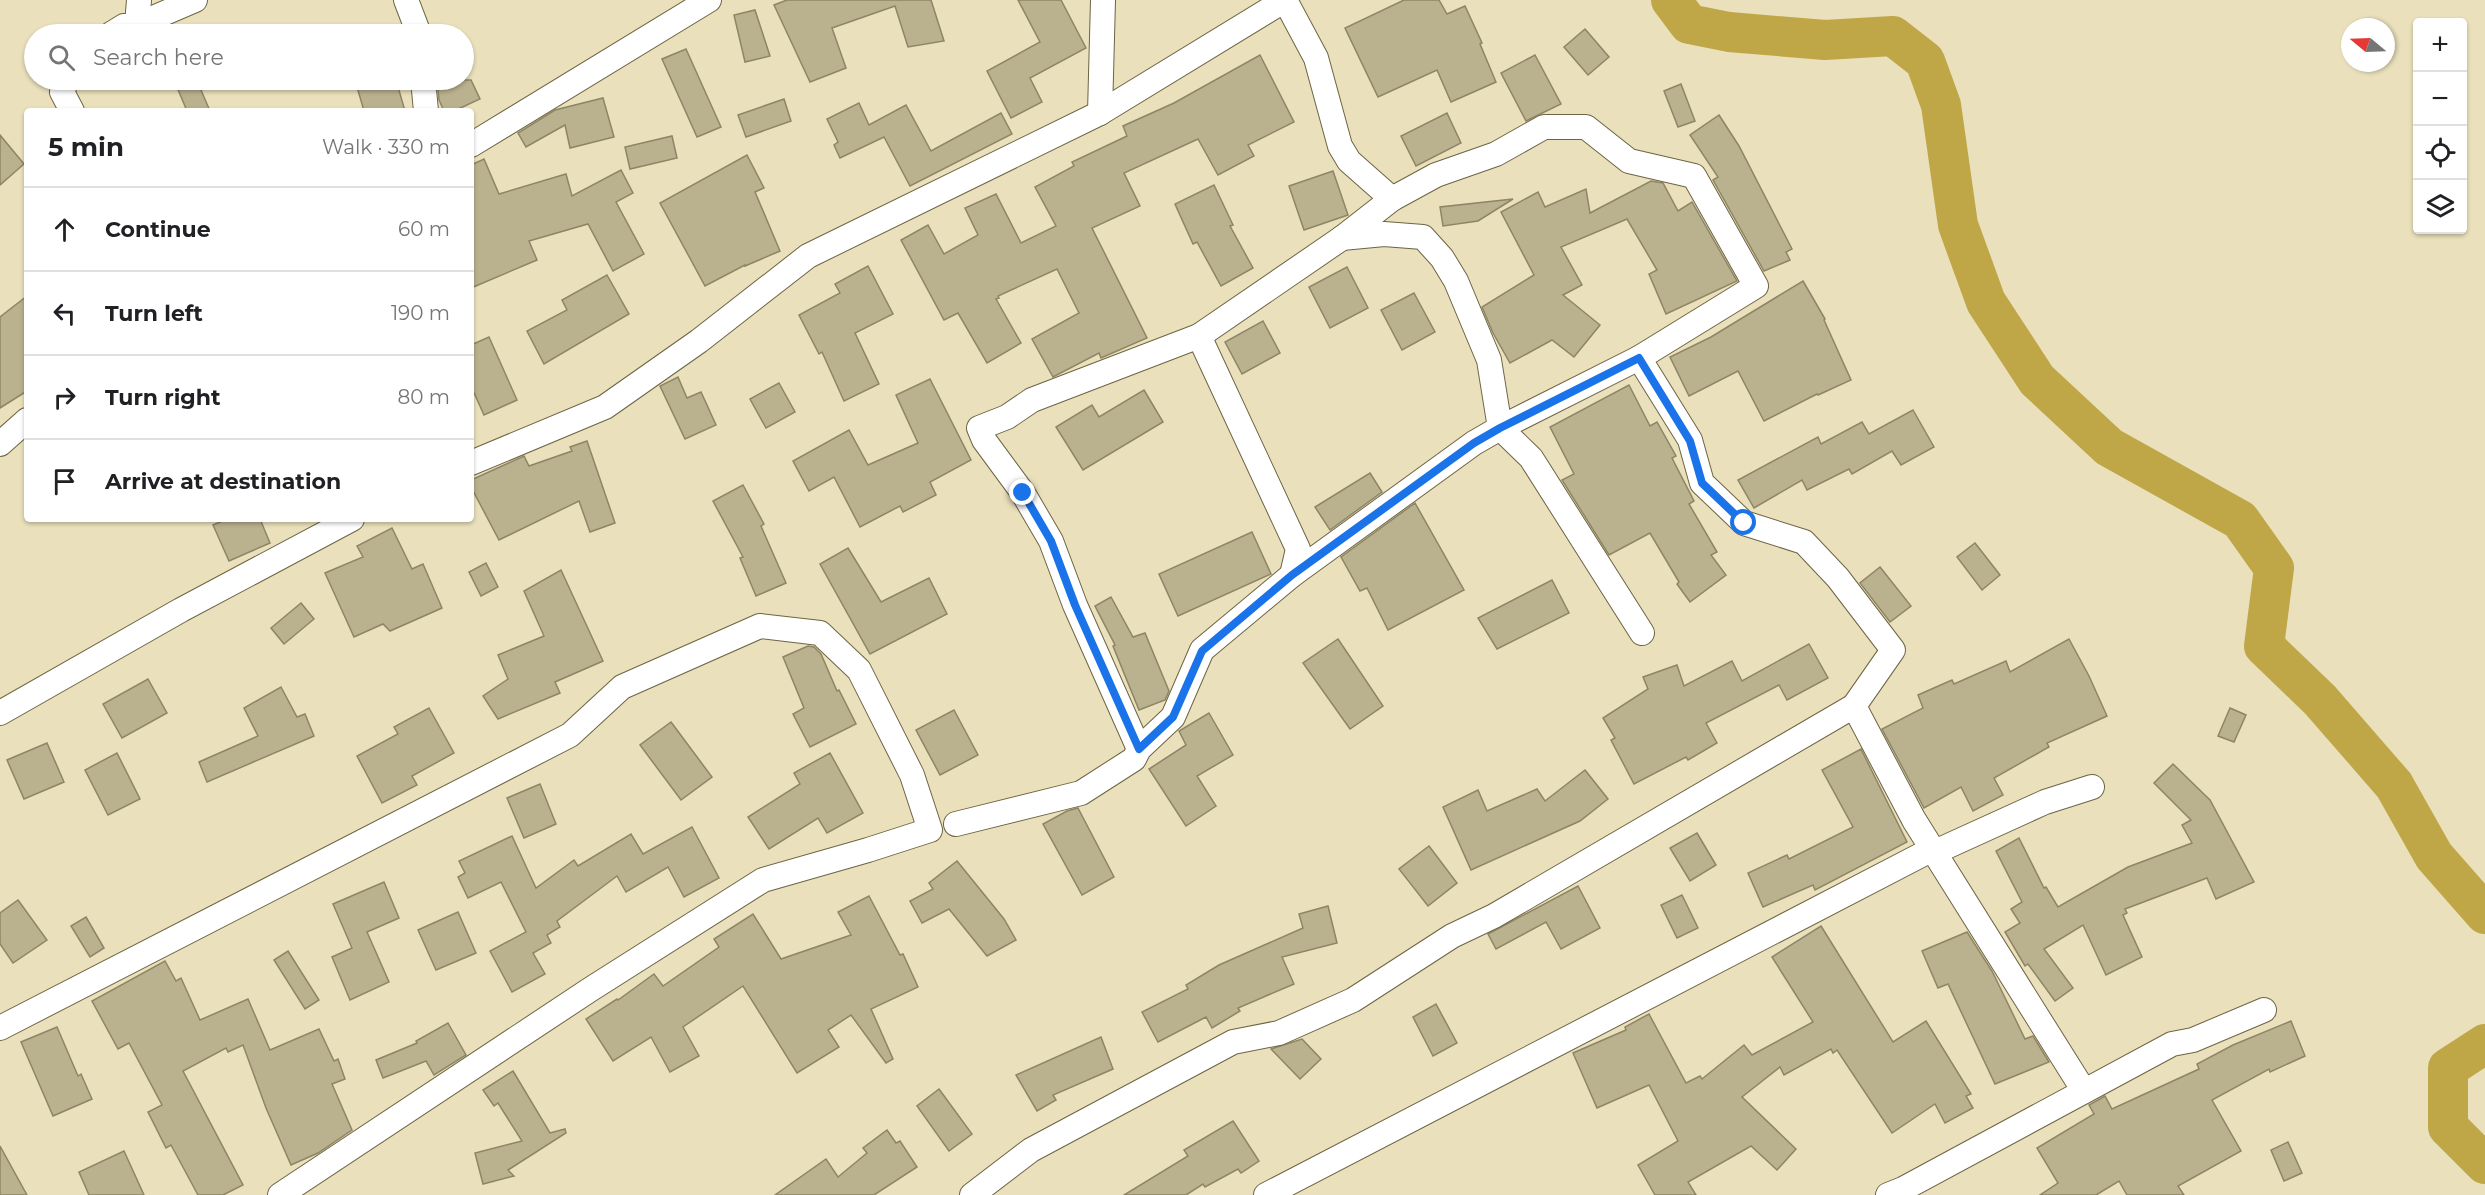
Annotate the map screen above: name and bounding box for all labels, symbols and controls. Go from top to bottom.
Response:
north arrow [2341,18,2395,72]
map controls [2413,18,2467,234]
button: + [2413,18,2467,72]
search box [24,24,474,90]
icon: search [45,41,78,74]
text: Search here [93,44,224,71]
button: − [2413,72,2467,126]
button: locate [2413,126,2467,180]
text: 5 min [48,131,124,163]
text: Walk · 330 m [322,135,450,159]
button: layers [2413,180,2467,234]
icon: ahead [48,213,81,246]
text: Continue [105,216,211,243]
text: 60 m [398,217,450,241]
icon: left [48,297,81,330]
text: Turn left [105,300,203,327]
text: 190 m [391,301,450,325]
icon: right [48,381,81,414]
text: Turn right [105,384,220,411]
text: 80 m [398,385,450,409]
icon: arrive [48,465,81,498]
text: Arrive at destination [105,468,341,495]
route end [1009,479,1035,505]
route start [1730,509,1756,535]

